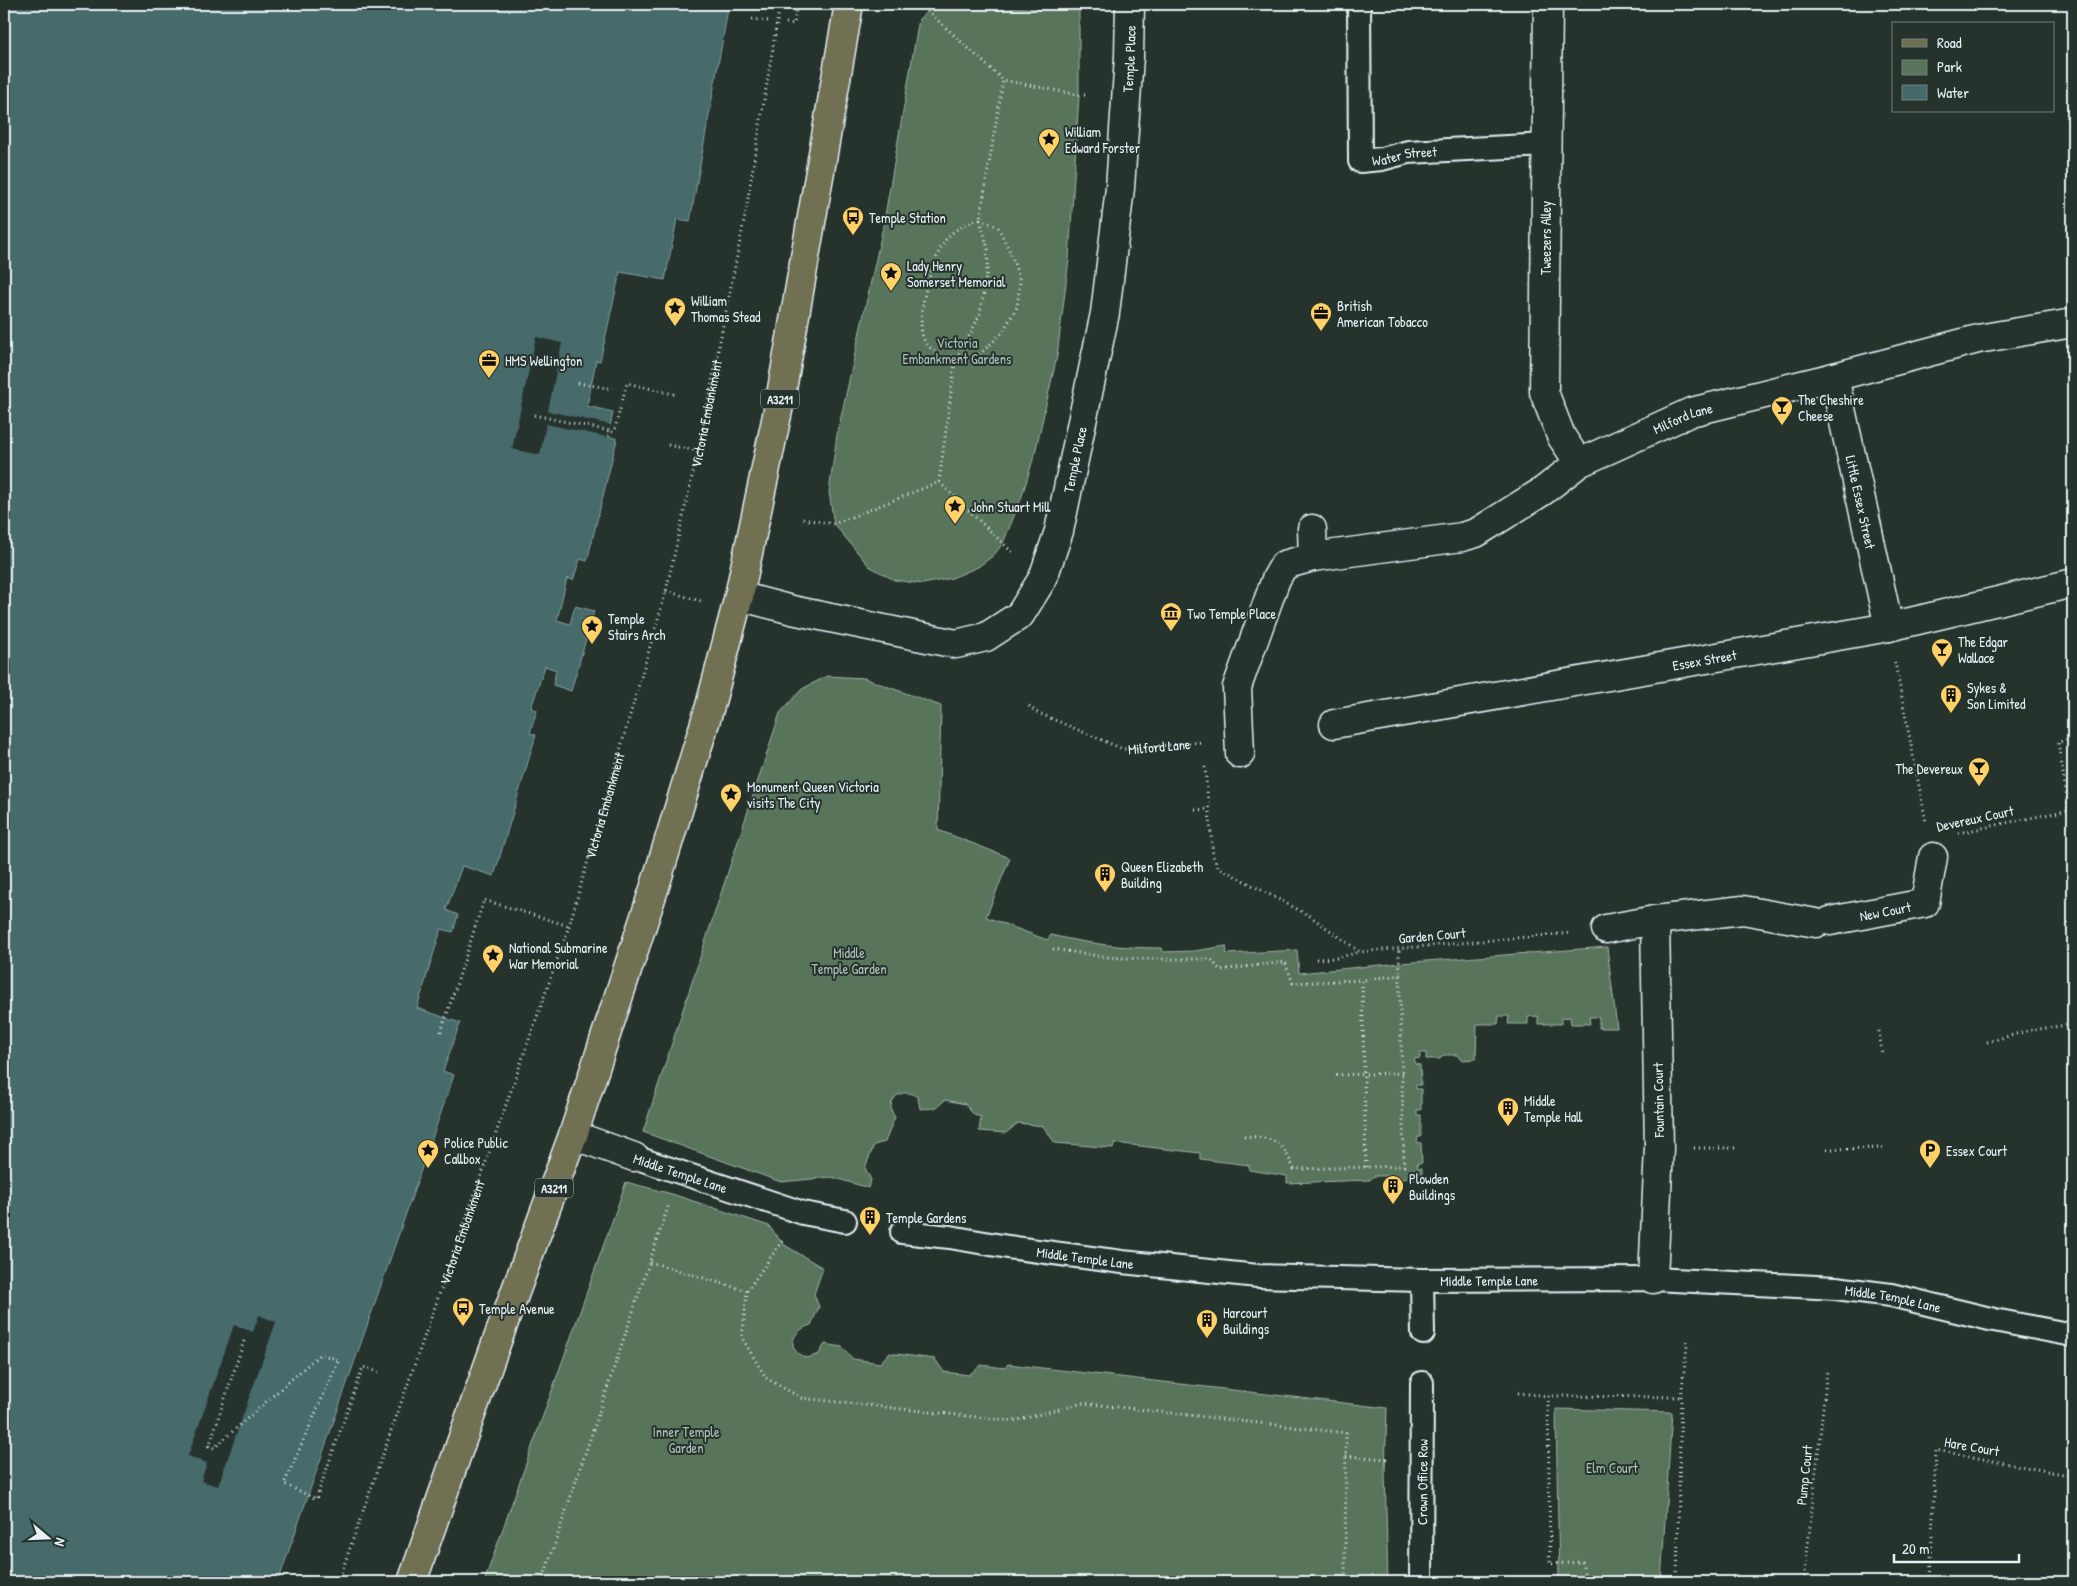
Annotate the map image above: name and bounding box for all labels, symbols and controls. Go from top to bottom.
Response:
legend [1892,22,2054,112]
street label: Temple Place [1117,25,1139,93]
text: Road [1937,32,1962,53]
text: Park [1937,56,1962,77]
text: Water [1937,82,1969,103]
place label: William Edward Forster [1065,122,1141,157]
place icon: William Edward Forster [1037,127,1061,158]
street label: Water Street [1371,141,1437,169]
street label: Tweezers Alley [1536,201,1556,275]
bus stop icon: Temple Station [841,205,865,236]
place label: Temple Station [869,208,946,228]
place label: Lady Henry Somerset Memorial [907,256,1006,291]
place icon: Lady Henry Somerset Memorial [879,261,903,292]
place label: William Thomas Stead [691,291,761,326]
place icon: William Thomas Stead [663,296,687,327]
place label: British American Tobacco [1337,296,1428,331]
office icon: British American Tobacco [1309,301,1333,332]
park label: Victoria Embankment Gardens [903,333,1011,368]
office icon: HMS Wellington [477,348,501,379]
place label: HMS Wellington [505,351,582,371]
street label: Victoria Embankment [685,358,726,469]
road number: A3211 [761,389,799,408]
place label: The Cheshire Cheese [1798,390,1864,425]
bar icon: The Cheshire Cheese [1770,395,1794,426]
street label: Milford Lane [1650,398,1715,438]
street label: Temple Place [1058,424,1090,494]
street label: Little Essex Street [1842,453,1881,551]
place icon: John Stuart Mill [943,494,967,525]
place label: John Stuart Mill [971,497,1051,516]
museum icon: Two Temple Place [1159,601,1183,632]
place label: Two Temple Place [1187,604,1276,624]
place label: Temple Stairs Arch [608,609,666,644]
place icon: Temple Stairs Arch [580,614,604,645]
place label: The Edgar Wallace [1958,632,2009,667]
bar icon: The Edgar Wallace [1930,637,1954,668]
street label: Essex Street [1671,644,1738,674]
place label: Sykes & Son Limited [1967,678,2026,713]
building icon: Sykes & Son Limited [1939,683,1963,714]
street label: Milford Lane [1127,734,1192,758]
street label: Victoria Embankment [580,750,628,861]
bar icon: The Devereux [1967,756,1991,787]
place label: The Devereux [1896,759,1963,778]
place label: Monument Queen Victoria visits The City [747,777,879,813]
place icon: Monument Queen Victoria visits The City [719,782,743,813]
street label: Devereux Court [1935,801,2016,835]
place label: Queen Elizabeth Building [1121,857,1203,893]
building icon: Queen Elizabeth Building [1093,862,1117,893]
street label: New Court [1858,896,1912,925]
street label: Garden Court [1398,923,1467,947]
place label: National Submarine War Memorial [509,938,608,973]
place icon: National Submarine War Memorial [481,943,505,974]
park label: Middle Temple Garden [811,943,887,979]
street label: Fountain Court [1648,1062,1668,1139]
place label: Middle Temple Hall [1524,1091,1583,1127]
building icon: Middle Temple Hall [1496,1096,1520,1127]
place label: Police Public Callbox [444,1133,508,1168]
place icon: Police Public Callbox [416,1138,440,1169]
parking icon: Essex Court [1918,1138,1942,1169]
place label: Essex Court [1946,1141,2007,1160]
street label: Middle Temple Lane [631,1148,730,1197]
place label: Plowden Buildings [1409,1169,1455,1205]
building icon: Plowden Buildings [1381,1174,1405,1205]
street label: Victoria Embankment [434,1177,488,1287]
road number: A3211 [535,1178,573,1198]
building icon: Temple Gardens [858,1205,882,1236]
place label: Temple Gardens [886,1208,967,1228]
street label: Middle Temple Lane [1035,1241,1135,1273]
street label: Middle Temple Lane [1440,1270,1539,1290]
street label: Middle Temple Lane [1844,1280,1944,1316]
bus stop icon: Temple Avenue [451,1296,475,1327]
place label: Temple Avenue [479,1299,555,1319]
place label: Harcourt Buildings [1223,1303,1269,1339]
building icon: Harcourt Buildings [1195,1308,1219,1339]
park label: Inner Temple Garden [652,1422,720,1457]
street label: Hare Court [1943,1432,2001,1460]
street label: Crown Office Row [1412,1439,1431,1525]
street label: Pump Court [1791,1444,1818,1506]
park label: Elm Court [1586,1458,1638,1477]
north arrow [22,1514,72,1564]
scale bar [1894,1531,2020,1563]
text: N [50,1536,71,1550]
text: 20 m [1902,1538,1929,1559]

